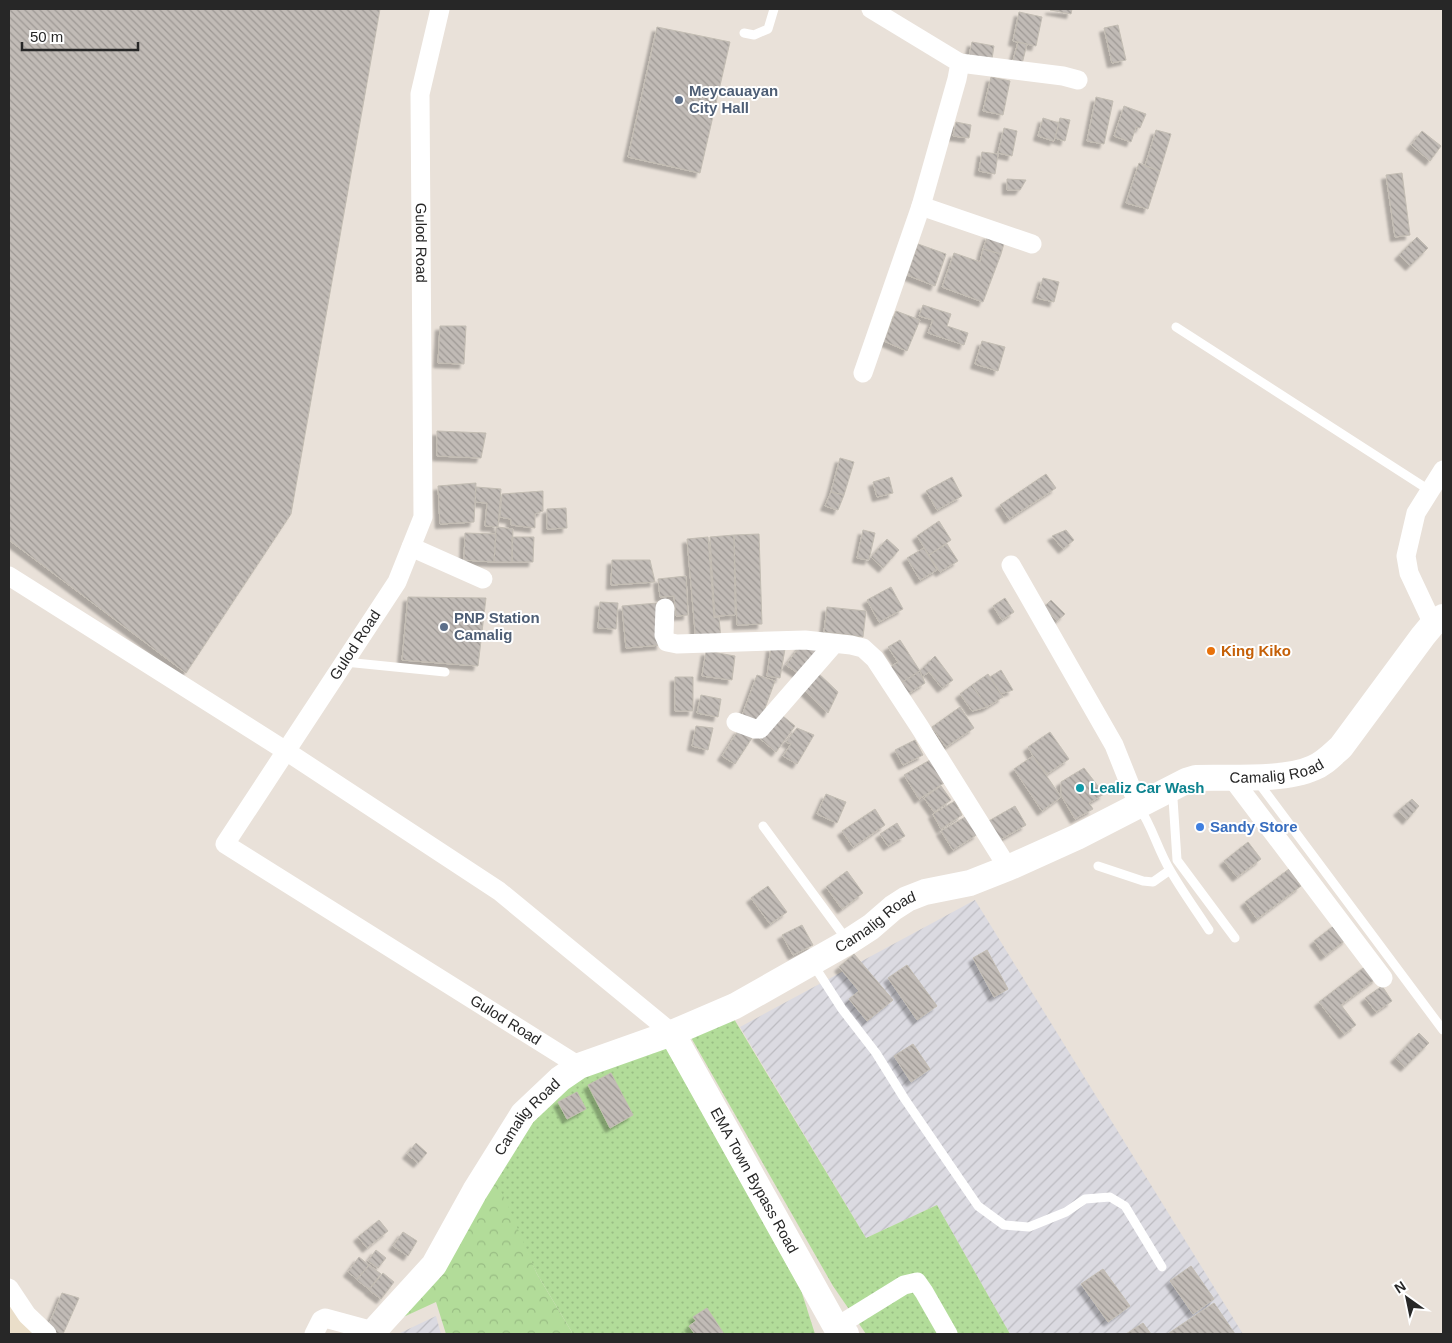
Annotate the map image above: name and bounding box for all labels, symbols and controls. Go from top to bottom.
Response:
scale bar [22,20,139,52]
text: 50 m [30,28,63,45]
place label: Meycauayan City Hall [689,82,778,116]
marker: Meycauayan City Hall [673,94,685,106]
street label: Gulod Road [413,203,430,283]
street label: Gulod Road [326,607,384,683]
place label: PNP Station Camalig [454,609,540,643]
marker: PNP Station Camalig [438,621,450,633]
place label: King Kiko [1221,642,1291,659]
marker: King Kiko [1205,645,1217,657]
street label: Camalig Road [1230,755,1327,786]
place label: Lealiz Car Wash [1090,779,1204,796]
marker: Lealiz Car Wash [1074,782,1086,794]
place label: Sandy Store [1210,818,1298,835]
marker: Sandy Store [1194,821,1206,833]
street label: Camalig Road [832,888,918,956]
street label: Gulod Road [467,991,544,1048]
street label: Camalig Road [490,1075,563,1158]
street label: EMA Town Bypass Road [707,1105,802,1256]
north arrow [1382,1273,1432,1323]
text: N [1391,1278,1409,1297]

